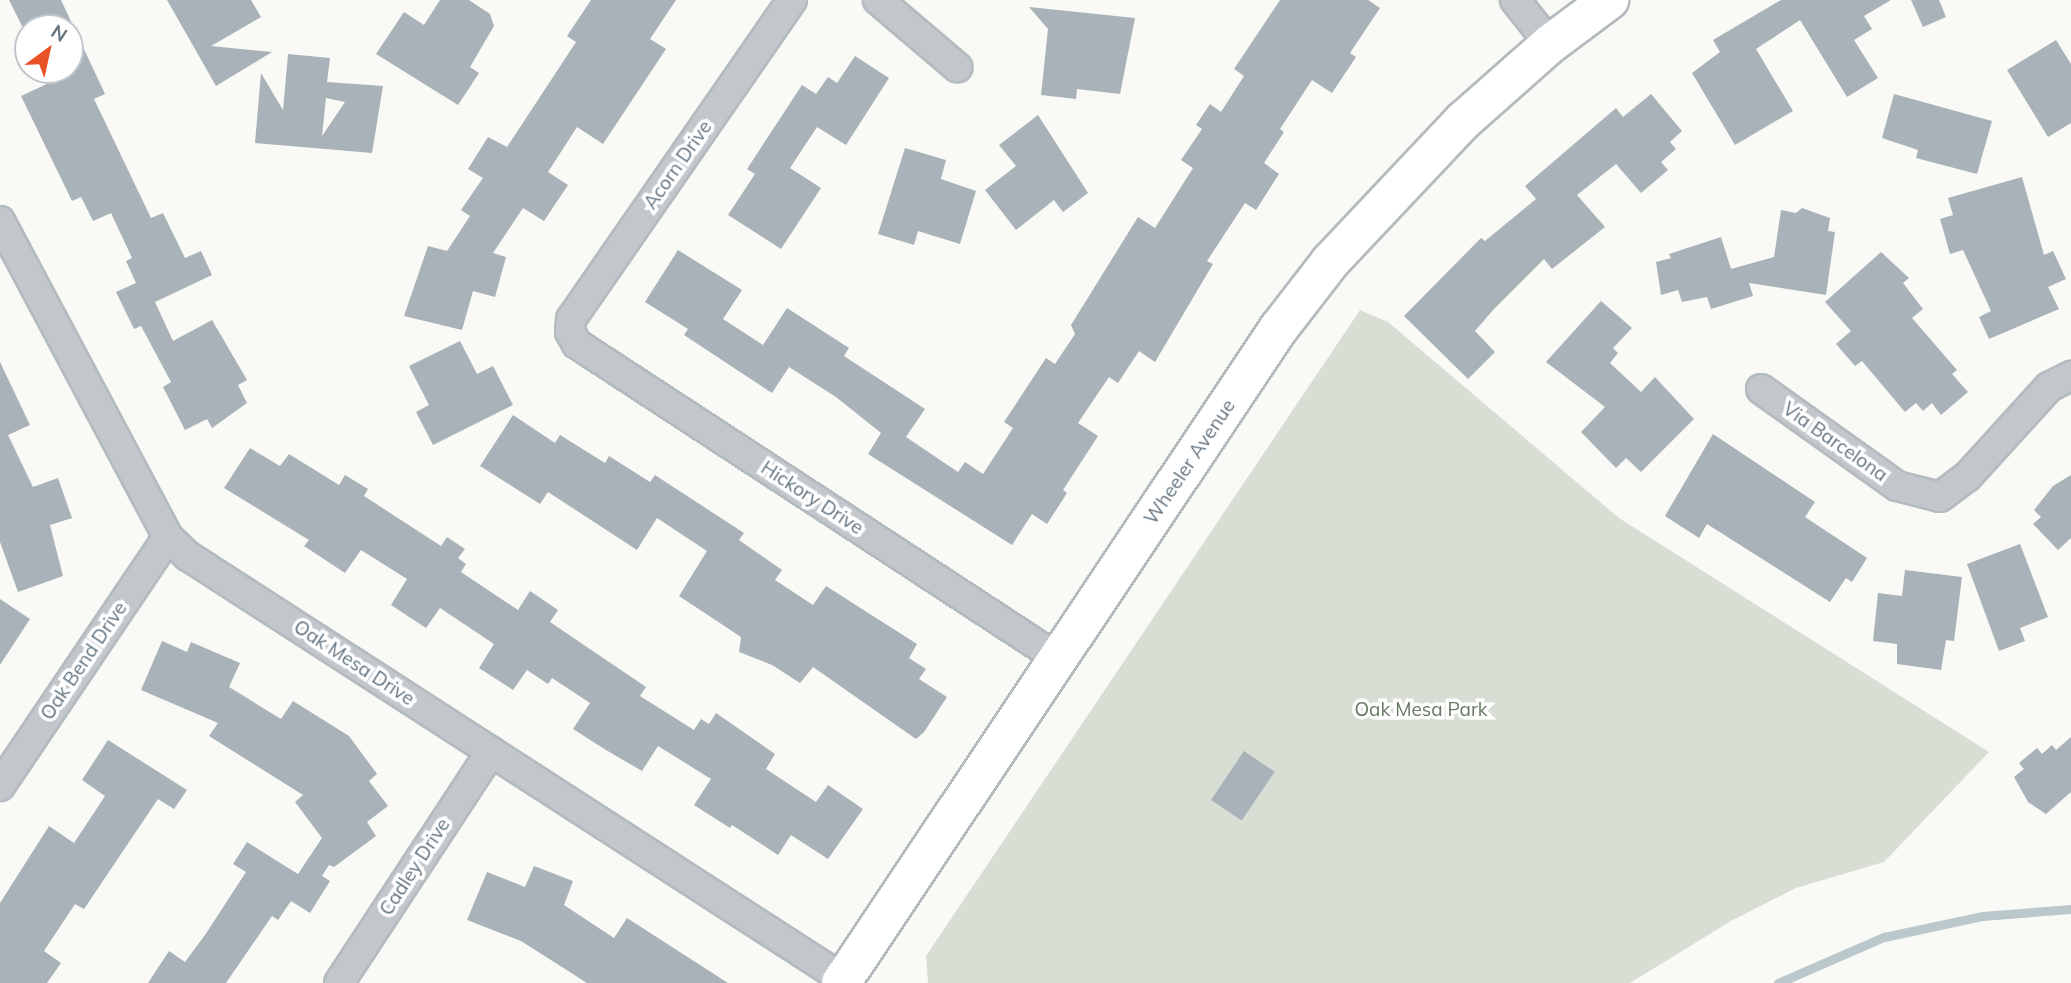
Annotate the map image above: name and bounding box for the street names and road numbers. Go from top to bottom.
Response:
street label: Acorn Drive [639,116,717,214]
street label: Wheeler Avenue [1140,395,1240,529]
street label: Via Barcelona [1778,397,1892,487]
street label: Hickory Drive [757,456,867,540]
street label: Oak Bend Drive [36,598,132,724]
street label: Oak Mesa Drive [289,616,419,710]
street label: Cadley Drive [375,814,455,920]

